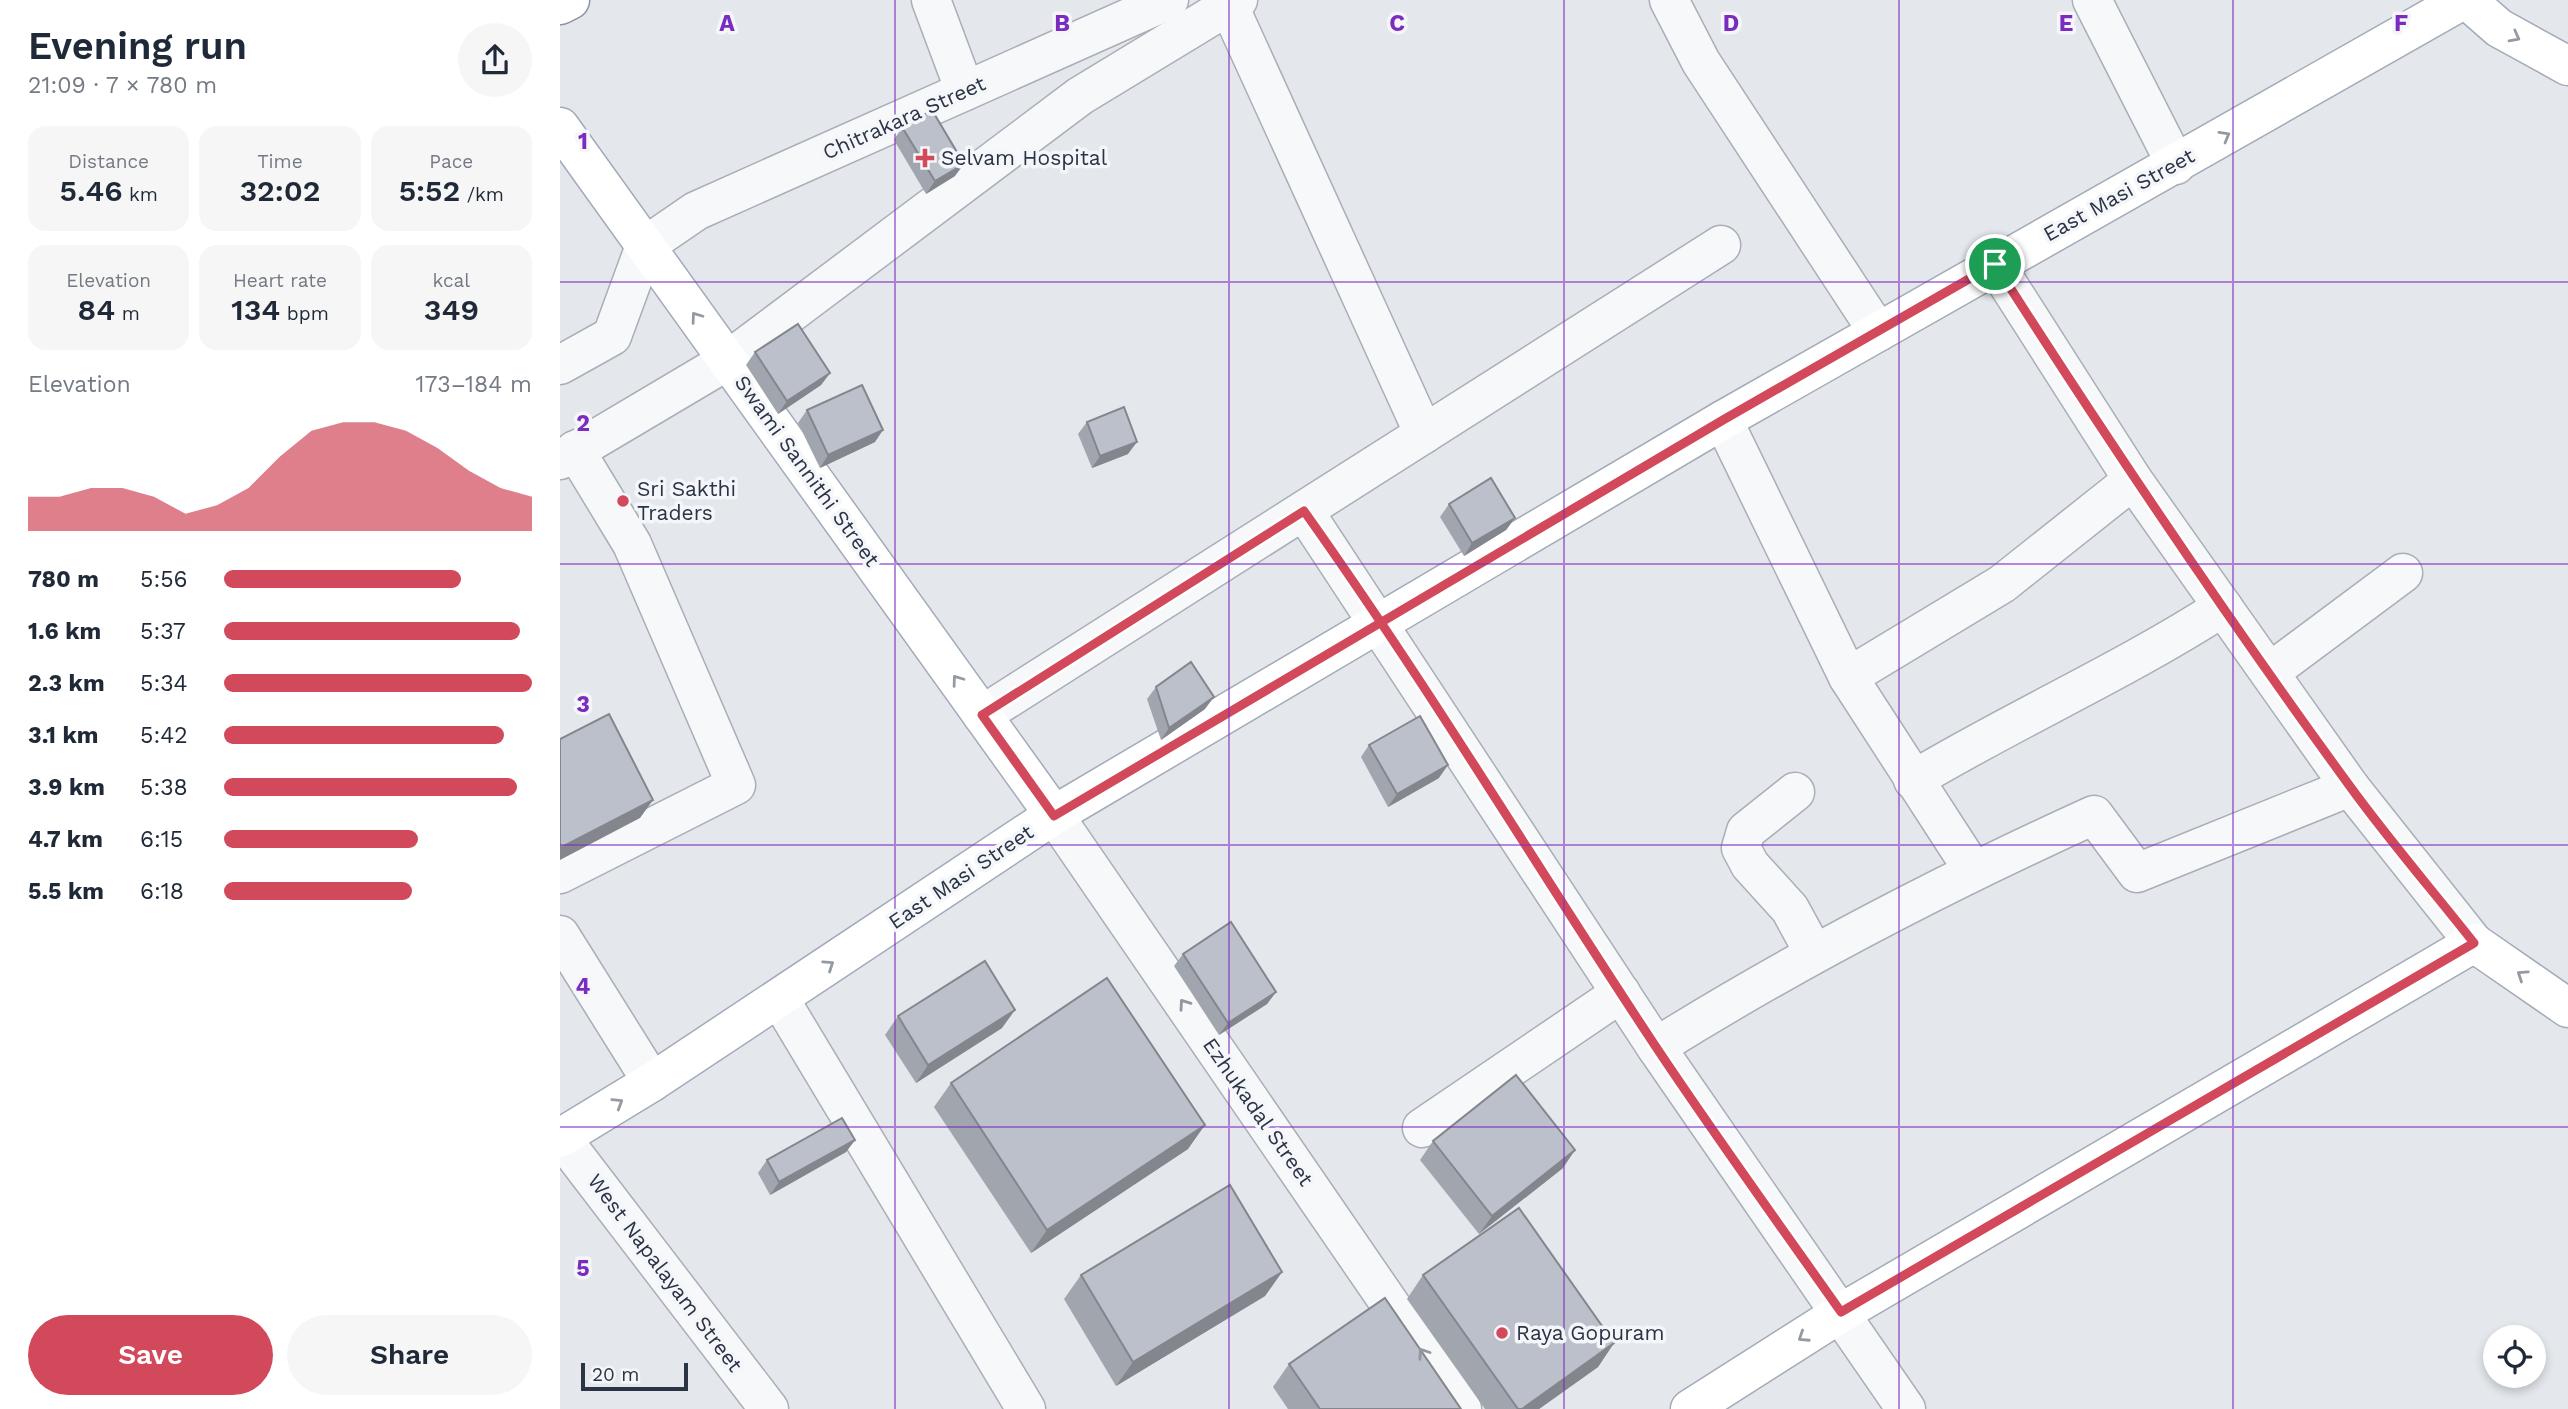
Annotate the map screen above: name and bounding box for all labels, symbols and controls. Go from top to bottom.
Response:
text: A [719,10,735,37]
text: B [1054,10,1070,37]
text: C [1389,10,1405,37]
text: D [1723,10,1739,37]
text: E [2059,10,2073,37]
text: F [2394,10,2408,37]
button: share [458,23,532,97]
text: Evening run [28,24,247,68]
one-way arrow [2507,29,2520,42]
street label: Chitrakara Street [819,70,989,165]
text: 21:09 · 7 × 780 m [28,72,217,99]
text: 1 [578,128,588,155]
one-way arrow [2218,131,2231,144]
street label: East Masi Street [2039,143,2199,246]
place label: Selvam Hospital [941,145,1108,170]
marker: Selvam Hospital [915,148,935,168]
text: Distance [68,150,149,173]
text: Time [257,150,303,173]
text: Pace [429,150,473,173]
text: 5.46 [59,173,123,208]
text: 32:02 [239,173,321,208]
text: 5:52 [399,173,460,208]
text: km [123,183,158,206]
text: /km [460,183,504,206]
pin [1965,234,2025,294]
icon: arrive [1976,245,2014,283]
text: Elevation [66,269,151,292]
text: Heart rate [233,269,327,292]
text: kcal [433,269,470,292]
text: 84 [78,292,115,327]
text: 134 [231,292,280,327]
text: 349 [424,292,479,327]
text: m [115,302,140,325]
text: bpm [280,302,329,325]
one-way arrow [691,312,704,325]
street label: Swami Sannithi Street [730,370,885,571]
text: Elevation [28,371,131,398]
text: 173–184 m [415,371,532,398]
text: 2 [576,410,590,437]
place label: Sri Sakthi Traders [637,476,736,525]
marker: Sri Sakthi Traders [615,493,631,509]
text: 780 m [28,566,99,593]
text: 5:56 [140,566,188,593]
text: 1.6 km [28,618,101,645]
text: 5:37 [140,618,186,645]
text: 2.3 km [28,670,105,697]
text: 5:34 [140,670,188,697]
one-way arrow [953,675,965,688]
text: 3 [576,691,590,718]
text: 3.1 km [28,722,98,749]
text: 5:42 [140,722,188,749]
text: 3.9 km [28,774,105,801]
text: 5:38 [140,774,188,801]
street label: East Masi Street [884,819,1038,934]
text: 4.7 km [28,826,103,853]
text: 6:15 [140,826,183,853]
text: 5.5 km [28,878,104,905]
text: 6:18 [140,878,184,905]
one-way arrow [821,961,834,973]
one-way arrow [2517,971,2530,983]
text: 4 [576,973,591,1000]
one-way arrow [1179,999,1192,1012]
street label: Ezhukadal Street [1198,1033,1319,1191]
one-way arrow [611,1098,624,1111]
street label: West Napalayam Street [583,1169,748,1377]
text: 5 [576,1255,590,1282]
button: Save [28,1315,273,1395]
button: Share [287,1315,532,1395]
place label: Raya Gopuram [1516,1320,1664,1345]
marker: Raya Gopuram [1494,1325,1510,1341]
map controls [2483,1325,2546,1388]
button: locate [2483,1325,2546,1388]
one-way arrow [1797,1328,1810,1341]
one-way arrow [1419,1348,1432,1361]
scale bar [581,1360,688,1392]
text: 20 m [592,1363,639,1386]

